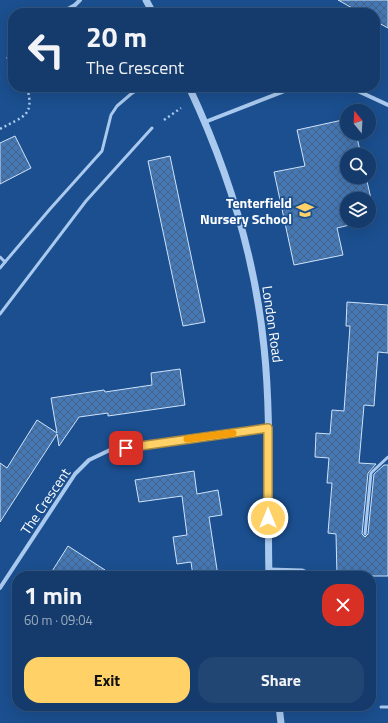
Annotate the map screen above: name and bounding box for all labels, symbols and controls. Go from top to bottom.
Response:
text: 20 m [86,15,147,58]
icon: left [20,24,72,76]
text: The Crescent [86,54,184,81]
north arrow [340,104,376,140]
map controls [340,104,376,228]
button: search [340,148,376,184]
place label: Tenterfield Nursery School [200,192,292,229]
button: layers [340,192,376,228]
school or university icon: Tenterfield Nursery School [295,200,315,220]
street label: London Road [257,284,289,364]
pin [109,431,143,465]
icon: arrive [115,437,137,459]
street label: The Crescent [15,463,75,539]
position arrow [247,497,289,539]
text: 1 min [24,577,82,613]
button: close [322,584,364,626]
text: 60 m · 09:04 [24,610,93,630]
button: Exit [24,657,190,703]
button: Share [198,657,364,703]

